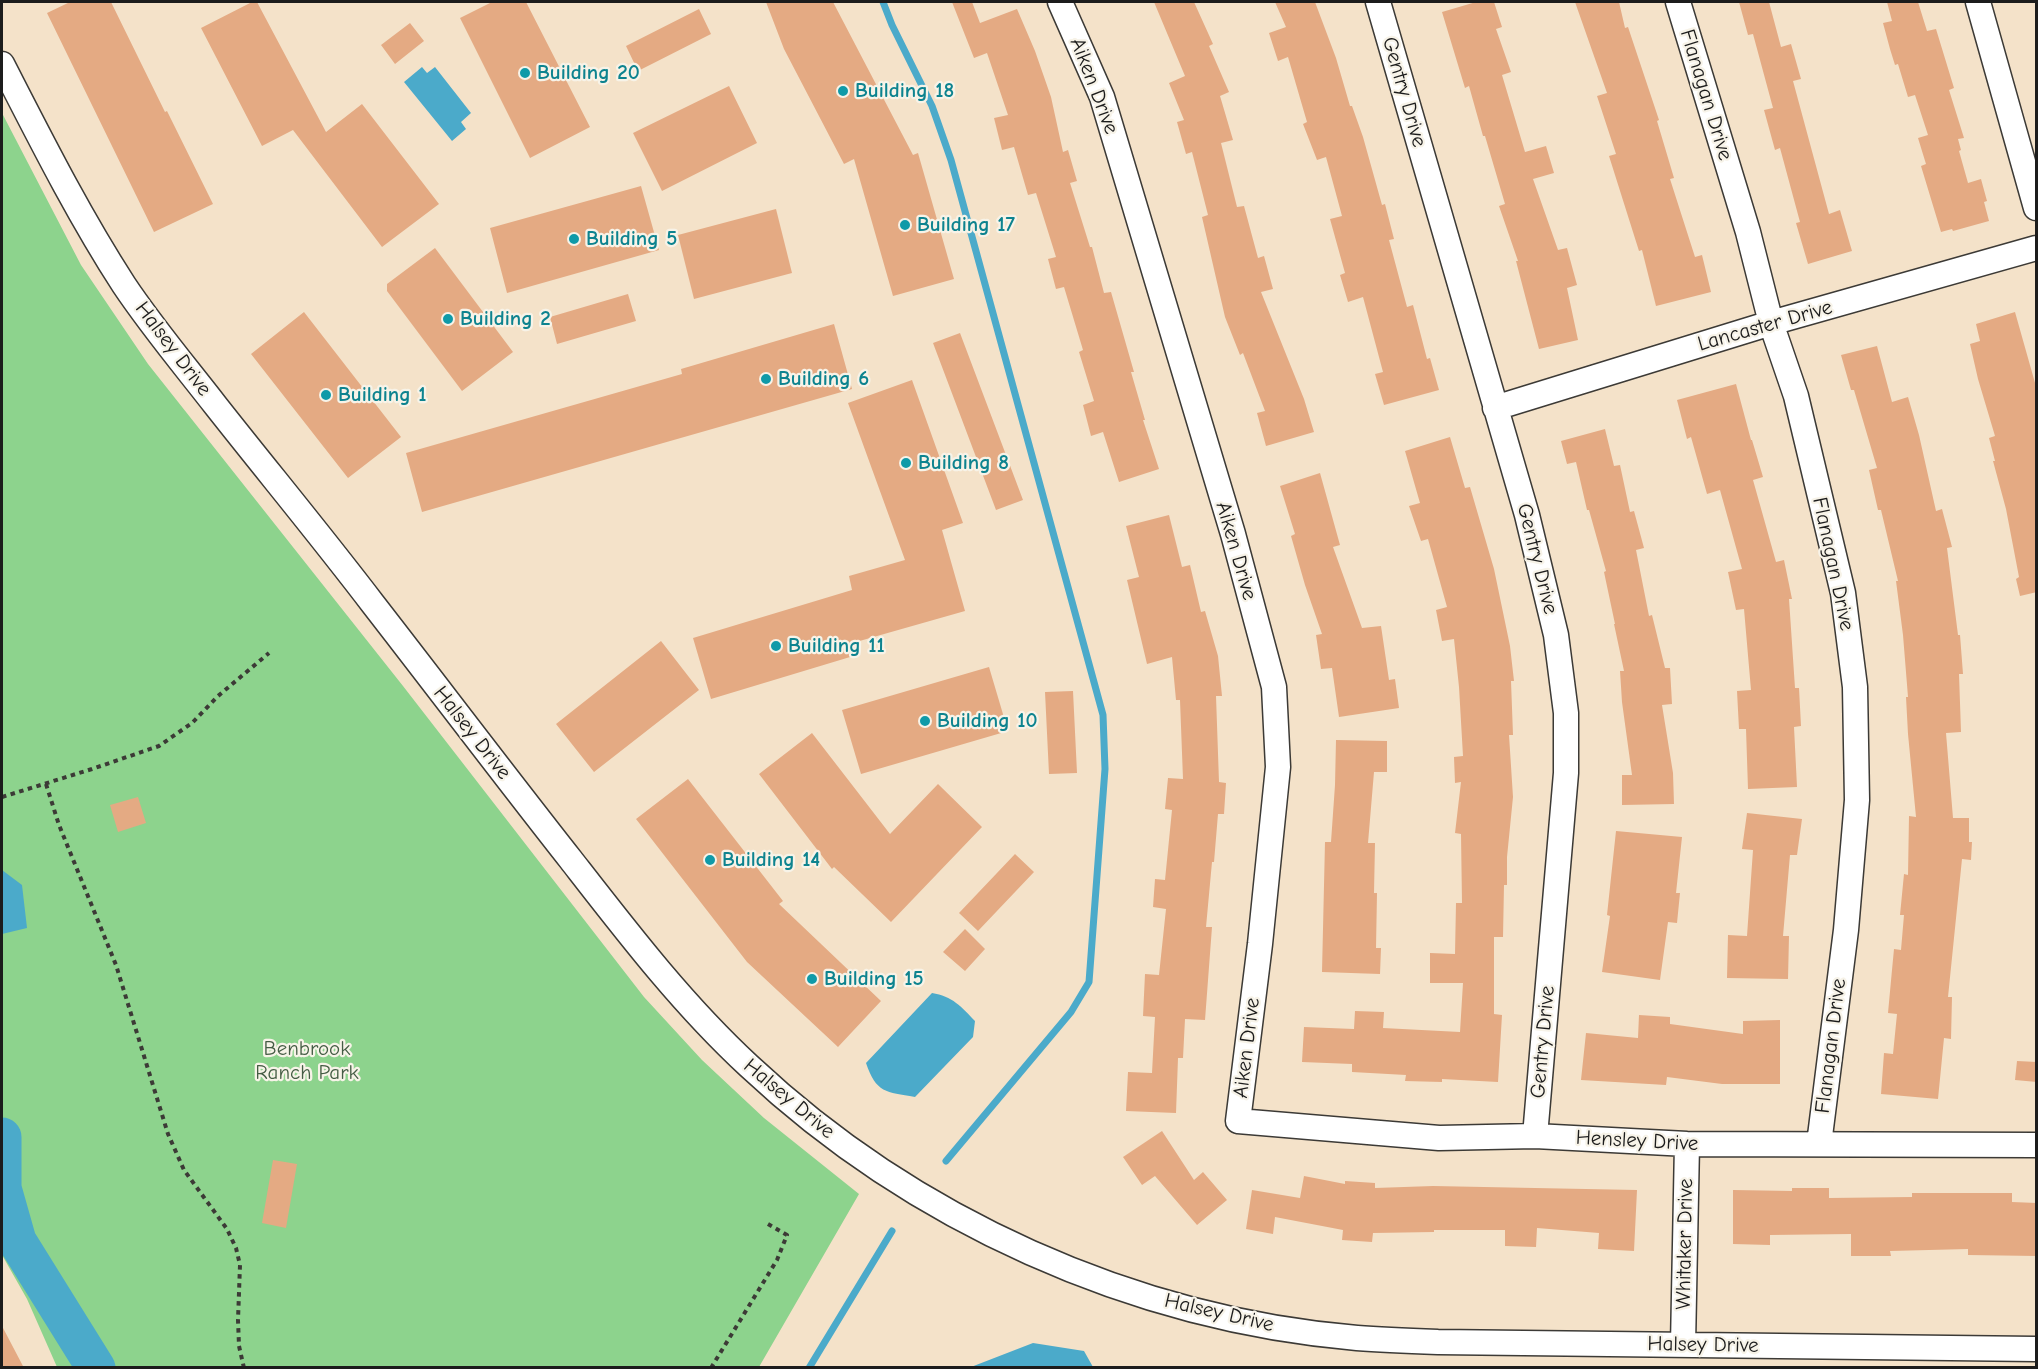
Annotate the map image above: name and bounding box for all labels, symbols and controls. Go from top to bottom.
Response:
street label: Flanagan Drive [1674,26,1738,164]
street label: Aiken Drive [1064,34,1124,138]
street label: Gentry Drive [1376,34,1432,150]
place label: Building 20 [537,60,640,86]
marker: Building 20 [518,66,532,80]
place label: Building 18 [855,78,954,104]
marker: Building 18 [836,84,850,98]
place label: Building 17 [917,212,1015,238]
marker: Building 17 [898,218,912,232]
place label: Building 5 [586,226,677,252]
marker: Building 5 [567,232,581,246]
street label: Lancaster Drive [1695,295,1835,357]
street label: Halsey Drive [129,297,217,401]
place label: Building 2 [460,306,551,332]
marker: Building 2 [441,312,455,326]
place label: Building 6 [778,366,869,392]
marker: Building 6 [759,372,773,386]
place label: Building 1 [338,382,426,408]
marker: Building 1 [319,388,333,402]
place label: Building 8 [918,450,1009,476]
marker: Building 8 [899,456,913,470]
street label: Flanagan Drive [1807,495,1859,633]
street label: Aiken Drive [1210,499,1262,603]
street label: Gentry Drive [1511,501,1563,617]
place label: Building 11 [788,633,885,659]
marker: Building 11 [769,639,783,653]
street label: Halsey Drive [428,681,516,785]
place label: Building 10 [937,708,1037,734]
marker: Building 10 [918,714,932,728]
place label: Building 14 [722,847,820,873]
marker: Building 14 [703,853,717,867]
place label: Building 15 [824,966,924,992]
marker: Building 15 [805,972,819,986]
street label: Flanagan Drive [1810,977,1852,1115]
street label: Gentry Drive [1526,985,1560,1099]
street label: Aiken Drive [1228,996,1266,1100]
park label: Benbrook Ranch Park [255,1036,359,1086]
street label: Halsey Drive [738,1054,840,1144]
street label: Hensley Drive [1575,1125,1699,1157]
street label: Whitaker Drive [1671,1178,1699,1310]
street label: Halsey Drive [1162,1288,1276,1338]
street label: Halsey Drive [1647,1331,1759,1359]

